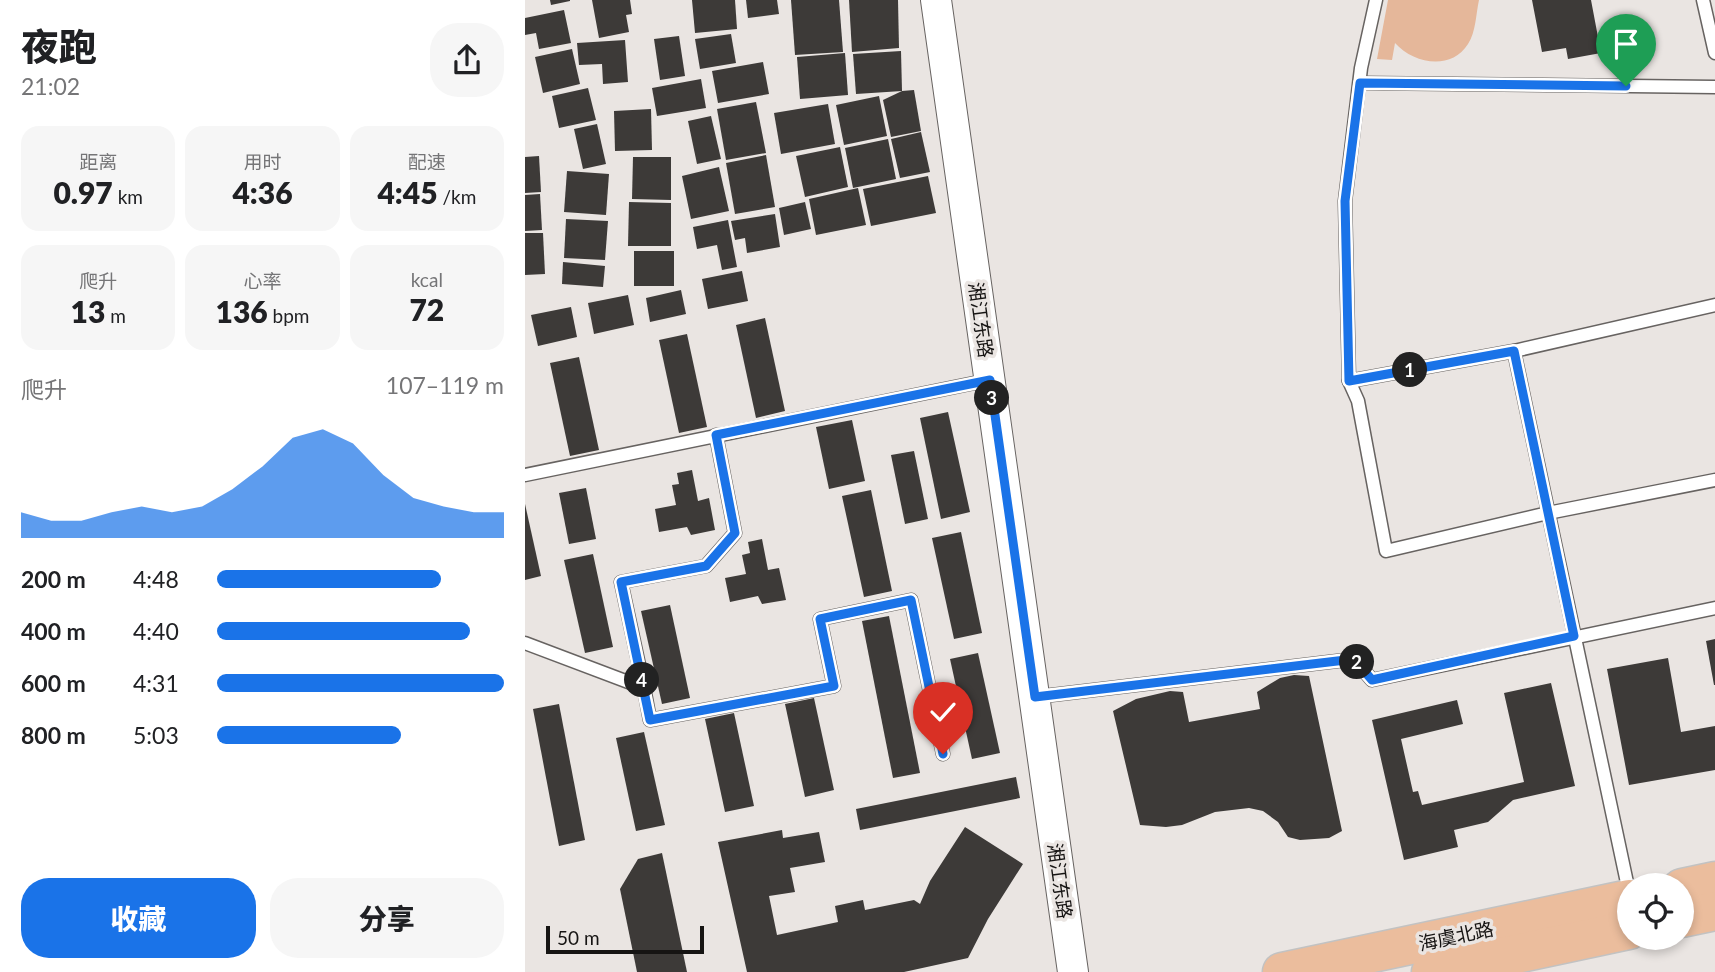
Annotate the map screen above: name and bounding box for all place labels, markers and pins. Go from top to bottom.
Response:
pin [1596,14,1656,86]
pin: 1 [1393,352,1428,388]
pin: 3 [974,380,1009,416]
pin: 2 [1339,644,1375,680]
pin: 4 [625,662,659,698]
pin [913,682,973,754]

